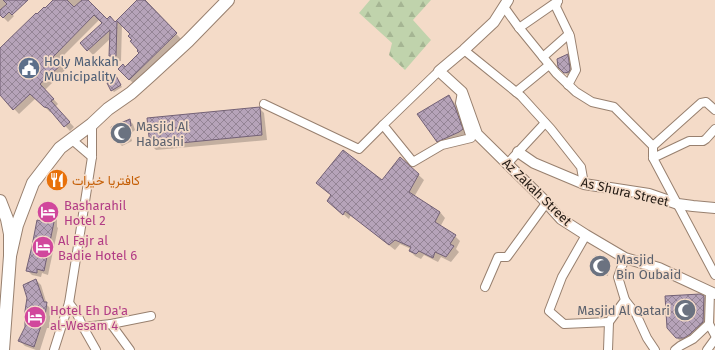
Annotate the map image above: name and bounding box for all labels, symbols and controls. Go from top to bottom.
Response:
place label: Holy Makkah Municipality [44,54,119,84]
public building icon: Holy Makkah Municipality [16,55,42,81]
place label: Masjid Al Habashi [136,119,189,149]
mosque icon: Masjid Al Habashi [108,120,134,146]
street label: Az Zakah Street [499,155,575,229]
restaurant icon: كافتريا خيرات [44,167,70,193]
place label: كافتريا خيرات [72,173,140,189]
street label: As Shura Street [580,175,671,209]
place label: Basharahil Hotel 2 [64,198,127,228]
hotel icon: Basharahil Hotel 2 [35,199,61,225]
place label: Al Fajr al Badie Hotel 6 [58,233,137,263]
hotel icon: Al Fajr al Badie Hotel 6 [30,234,56,260]
place label: Masjid Bin Oubaid [616,252,681,282]
mosque icon: Masjid Bin Oubaid [587,253,613,279]
mosque icon: Masjid Al Qatari [672,297,698,323]
place label: Hotel Eh Da'a al-Wesam 4 [50,303,128,333]
place label: Masjid Al Qatari [577,303,670,318]
hotel icon: Hotel Eh Da'a al-Wesam 4 [22,304,48,330]

